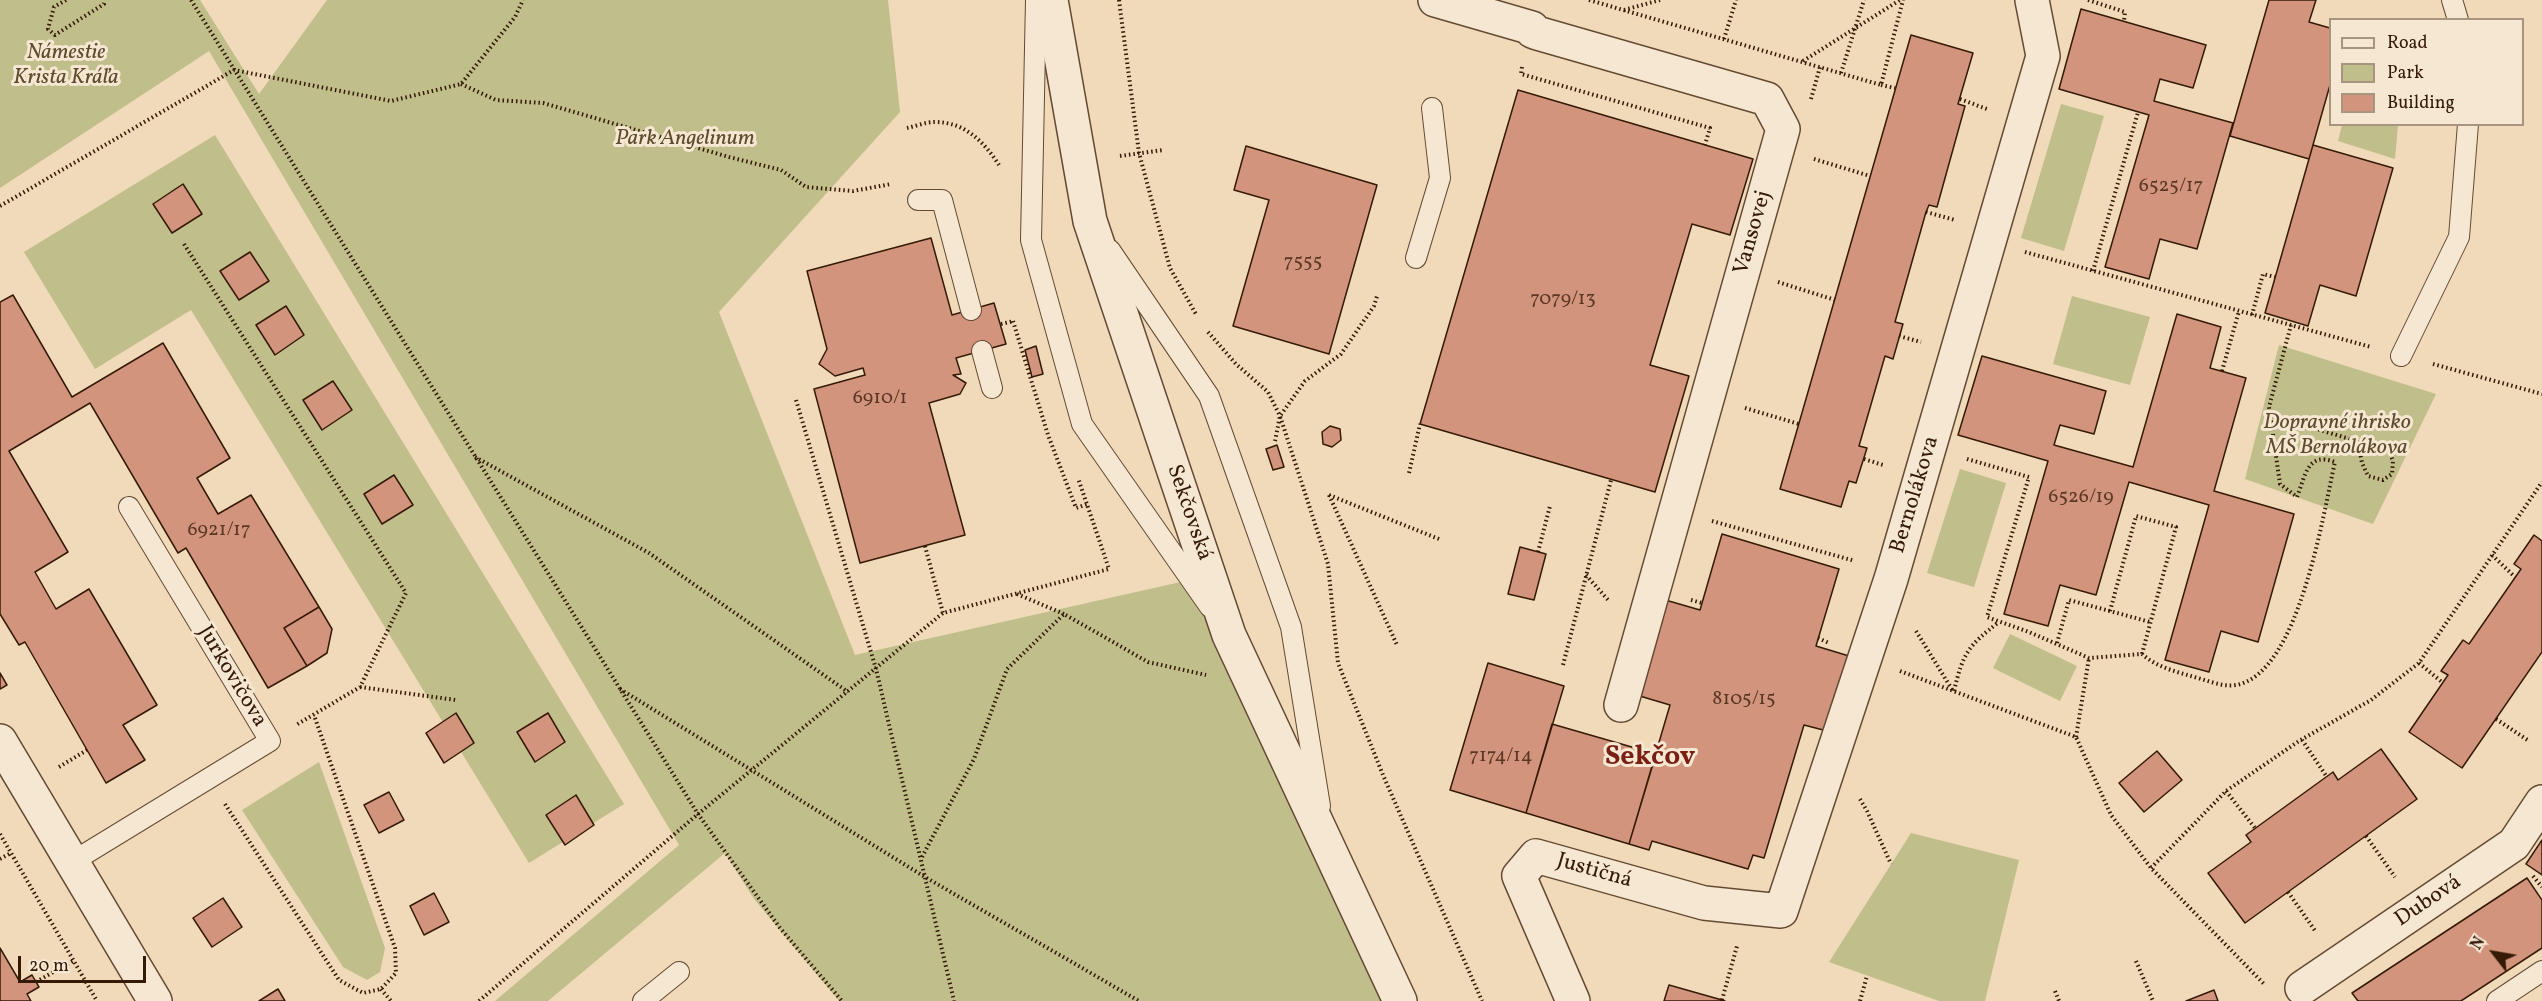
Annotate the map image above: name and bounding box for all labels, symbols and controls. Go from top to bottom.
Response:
legend [2329,18,2524,126]
text: Road [2387,31,2428,56]
park label: Námestie Krista Kráľa [13,41,119,92]
text: Park [2387,61,2424,86]
text: Building [2387,91,2455,116]
park label: Park Angelinum [615,127,755,153]
house number: 6525/17 [2139,175,2203,199]
street label: Vansovej [1729,188,1779,278]
house number: 7555 [1284,251,1322,275]
house number: 7079/13 [1530,288,1596,312]
house number: 6910/1 [853,387,907,411]
park label: Dopravné ihrisko MŠ Bernolákova [2263,411,2411,463]
street label: Bernolákova [1886,433,1946,557]
street label: Sekčovská [1159,462,1217,564]
house number: 6526/19 [2048,486,2114,510]
house number: 6921/17 [187,519,251,543]
street label: Jurkovičova [190,621,272,733]
house number: 8105/15 [1712,688,1776,712]
district label: Sekčov [1605,742,1695,776]
house number: 7174/14 [1469,745,1533,769]
street label: Justičná [1553,849,1635,895]
street label: Dubová [2391,870,2467,934]
north arrow [2464,923,2524,983]
text: N [2466,933,2491,954]
scale bar [21,944,148,982]
text: 20 m [29,954,69,979]

